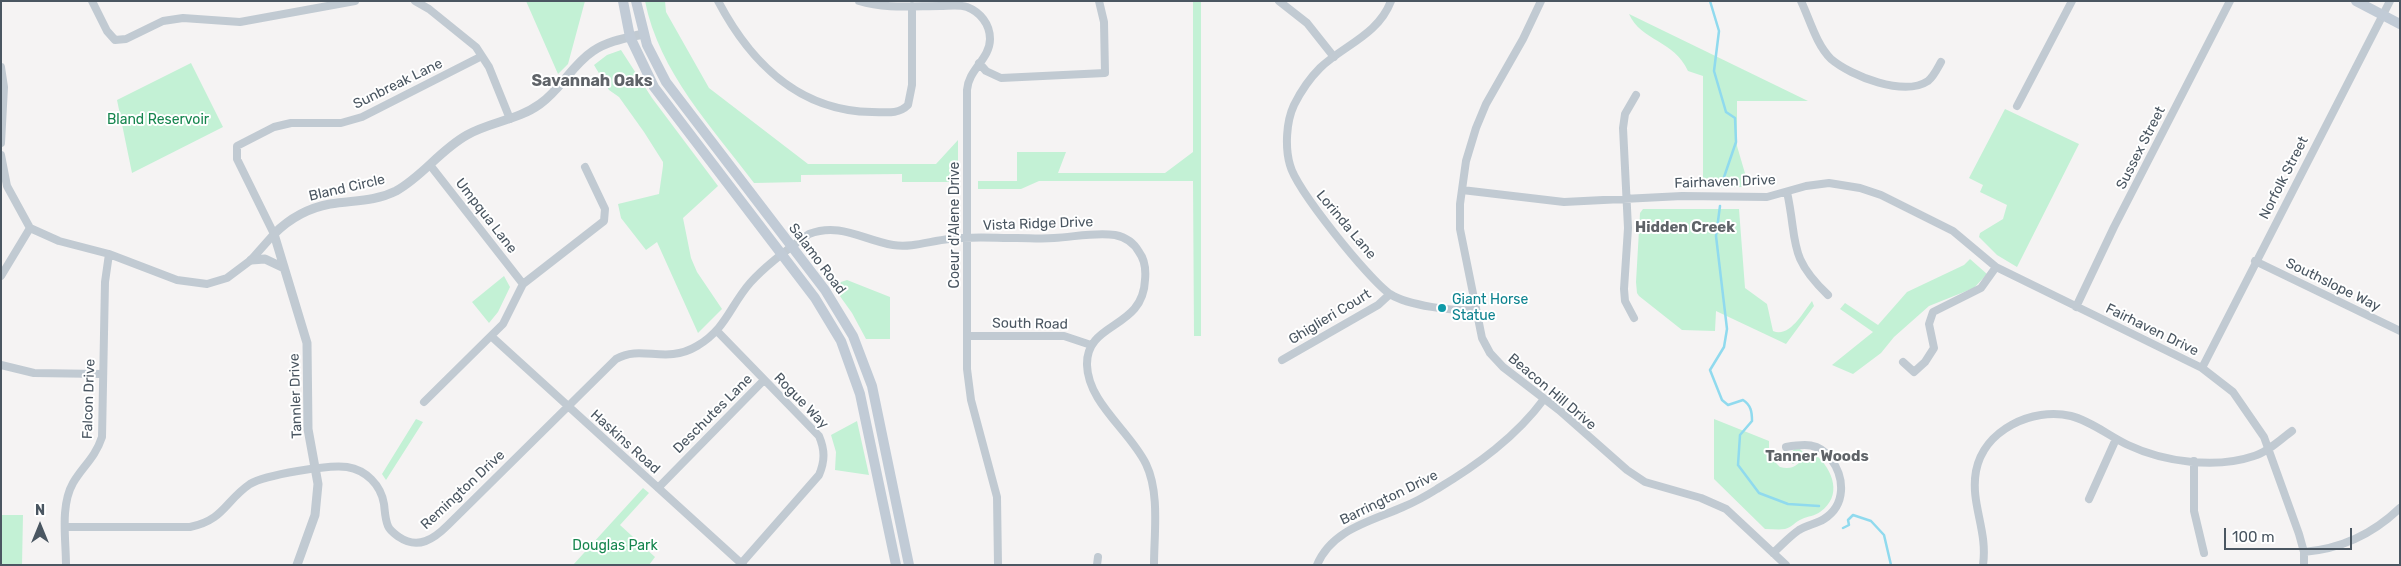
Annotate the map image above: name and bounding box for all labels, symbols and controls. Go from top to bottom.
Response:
street label: Sunbreak Lane [351,55,445,113]
district label: Savannah Oaks [531,71,653,91]
street label: Sussex Street [2113,104,2169,192]
park label: Bland Reservoir [107,112,209,128]
street label: Norfolk Street [2256,134,2312,222]
street label: Coeur d'Alene Drive [947,162,963,288]
street label: Bland Circle [307,171,387,205]
street label: Fairhaven Drive [1674,172,1776,192]
street label: Umpqua Lane [452,175,520,257]
street label: Lorinda Lane [1312,187,1380,263]
street label: Vista Ridge Drive [983,214,1093,234]
district label: Hidden Creek [1635,219,1735,237]
street label: Salamo Road [785,220,849,298]
street label: Southslope Way [2283,255,2383,315]
street label: Ghiglieri Court [1286,286,1374,348]
place label: Giant Horse Statue [1452,292,1528,324]
street label: Fairhaven Drive [2103,300,2201,360]
marker: Giant Horse Statue [1436,302,1448,314]
street label: South Road [992,315,1068,333]
street label: Beacon Hill Drive [1505,350,1599,434]
street label: Tannler Drive [286,353,306,439]
street label: Falcon Drive [79,359,99,439]
street label: Rogue Way [770,369,832,433]
street label: Deschutes Lane [670,371,756,457]
street label: Haskins Road [587,406,663,478]
street label: Remington Drive [418,447,508,533]
district label: Tanner Woods [1765,448,1869,466]
street label: Barrington Drive [1337,467,1441,529]
north arrow [15,501,65,551]
text: N [35,502,45,519]
scale bar [2226,518,2354,550]
text: 100 m [2232,528,2274,546]
park label: Douglas Park [572,538,658,554]

